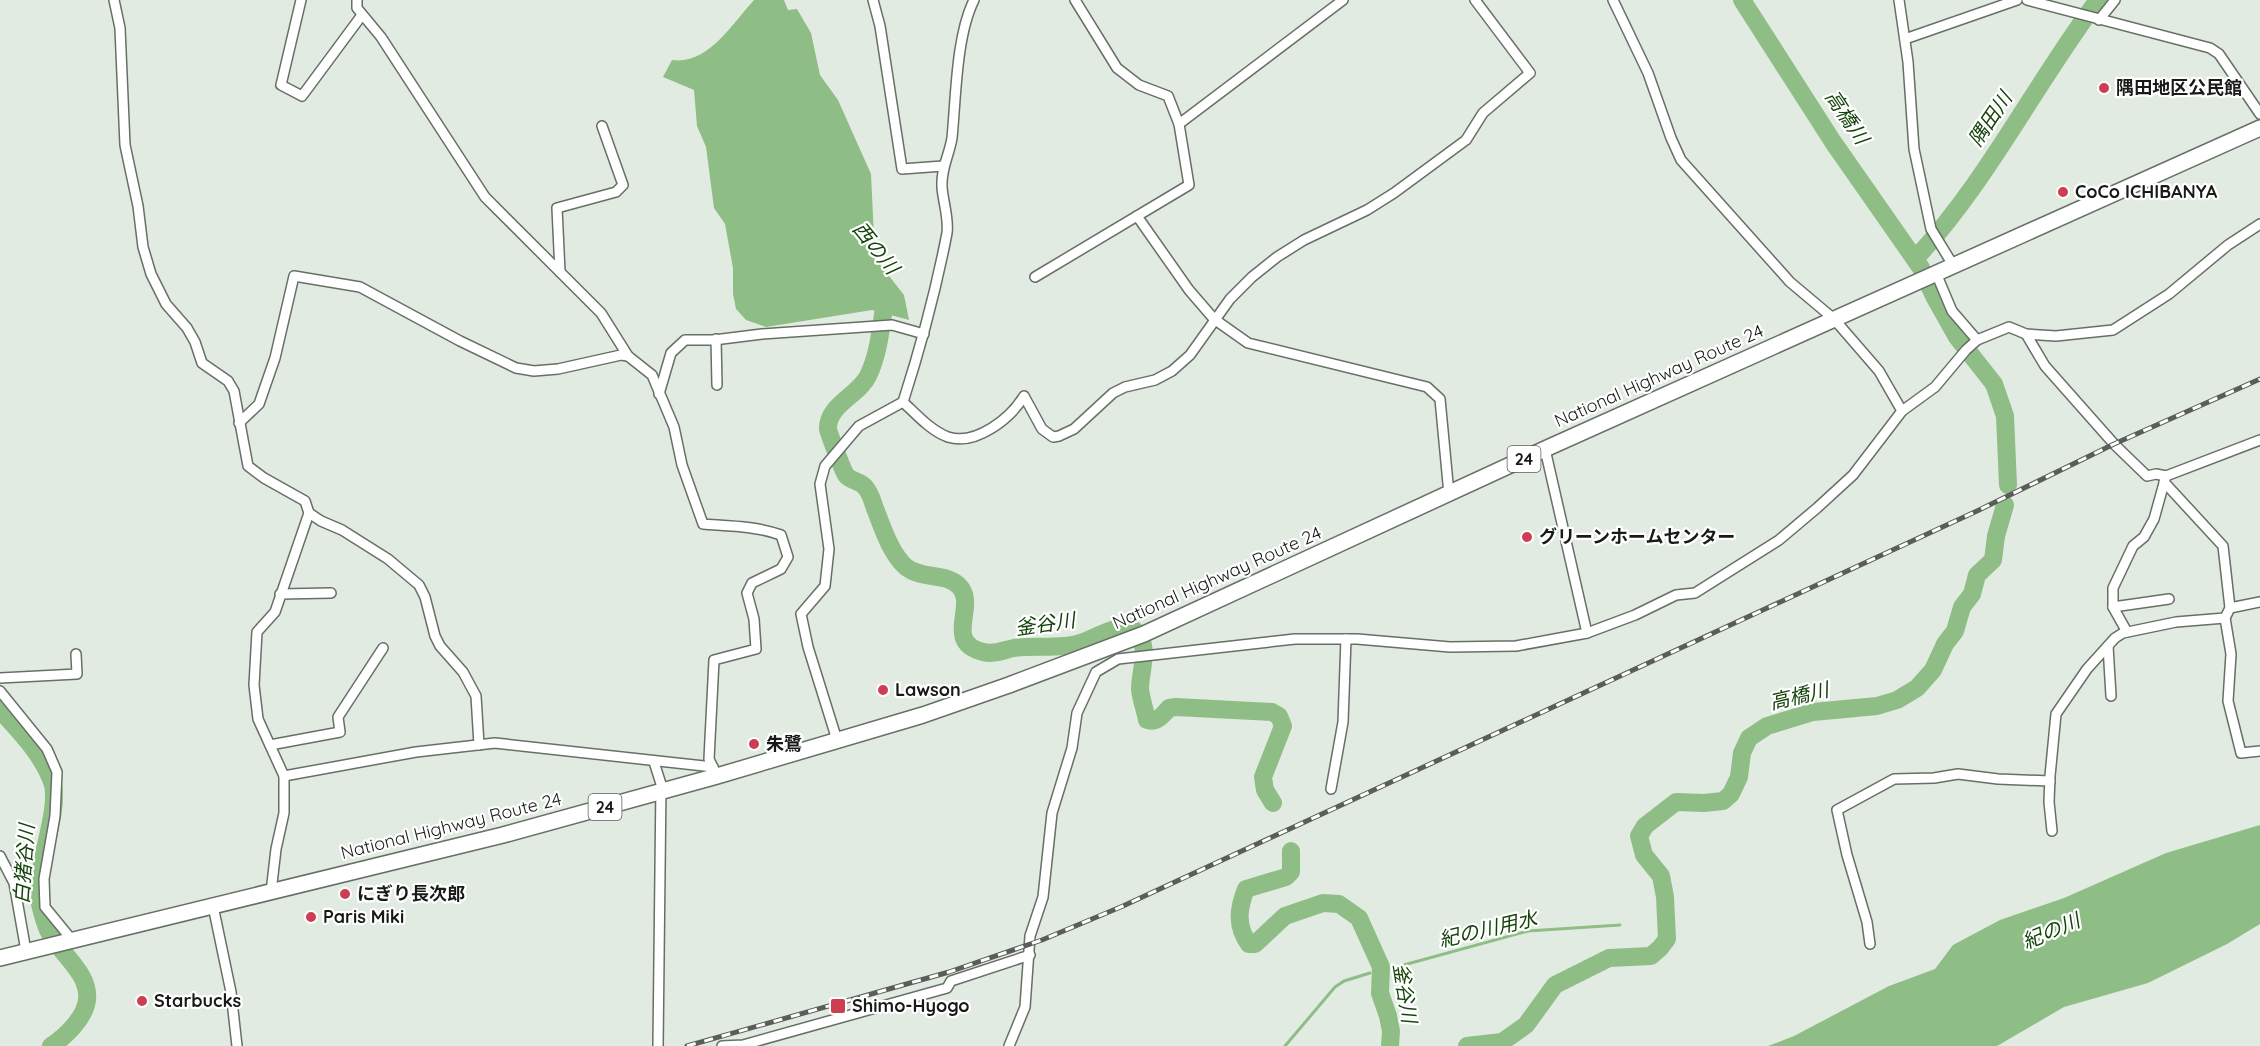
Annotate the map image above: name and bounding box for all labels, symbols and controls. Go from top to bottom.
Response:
place label: 隅田地区公民館 [2116,76,2242,99]
marker: 隅田地区公民館 [2097,81,2111,95]
water label: 高橋川 [1820,85,1876,150]
water label: 隅田川 [1962,85,2018,151]
place label: CoCo ICHIBANYA [2075,180,2218,203]
marker: CoCo ICHIBANYA [2056,185,2070,199]
water label: 西の川 [848,217,906,280]
street label: National Highway Route 24 [1551,319,1767,432]
road number: 24 [1508,446,1540,472]
street label: National Highway Route 24 [1109,521,1325,634]
place label: グリーンホームセンター [1539,525,1736,548]
marker: グリーンホームセンター [1520,530,1534,544]
water label: 釜谷川 [1013,607,1078,640]
water label: 高橋川 [1767,676,1833,714]
place label: Lawson [895,678,961,701]
marker: Lawson [876,683,890,697]
place label: 朱鷺 [766,732,802,755]
marker: 朱鷺 [747,737,761,751]
street label: National Highway Route 24 [338,787,564,864]
road number: 24 [588,794,622,820]
water label: 白猪谷川 [8,821,39,905]
place label: にぎり長次郎 [357,882,465,905]
marker: にぎり長次郎 [338,887,352,901]
place label: Paris Miki [323,905,404,928]
water label: 紀の川用水 [1436,905,1541,952]
water label: 紀の川 [2018,907,2085,954]
marker: Paris Miki [304,910,318,924]
water label: 釜谷川 [1388,961,1423,1026]
place label: Starbucks [154,989,242,1012]
marker: Starbucks [135,994,149,1008]
place label: Shimo-Hyogo [852,994,970,1017]
marker: Shimo-Hyogo [829,997,847,1015]

